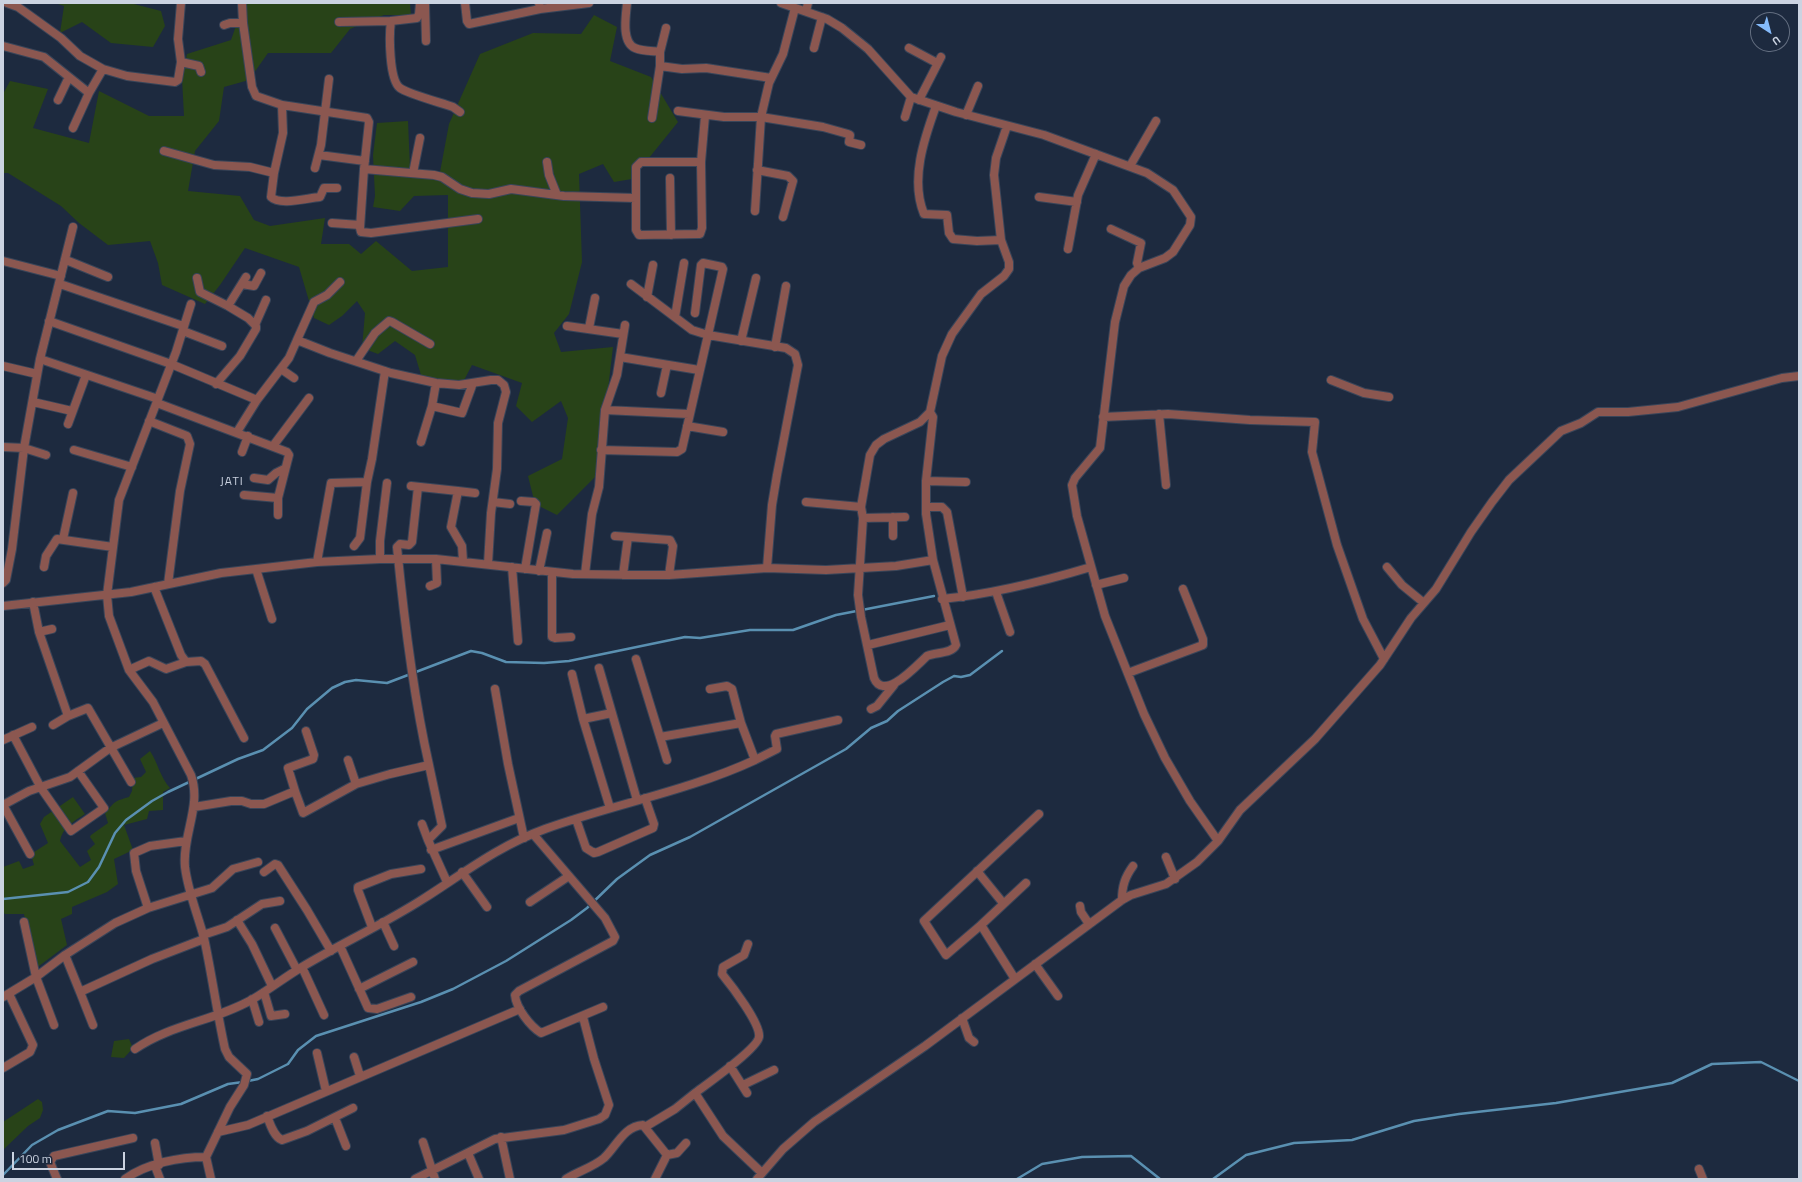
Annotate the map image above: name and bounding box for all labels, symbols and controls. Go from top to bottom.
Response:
north arrow [1750,12,1790,52]
text: U [1769,32,1784,49]
district label: JATI [220,475,244,489]
scale bar [14,1144,127,1170]
text: 100 m [19,1149,52,1168]

